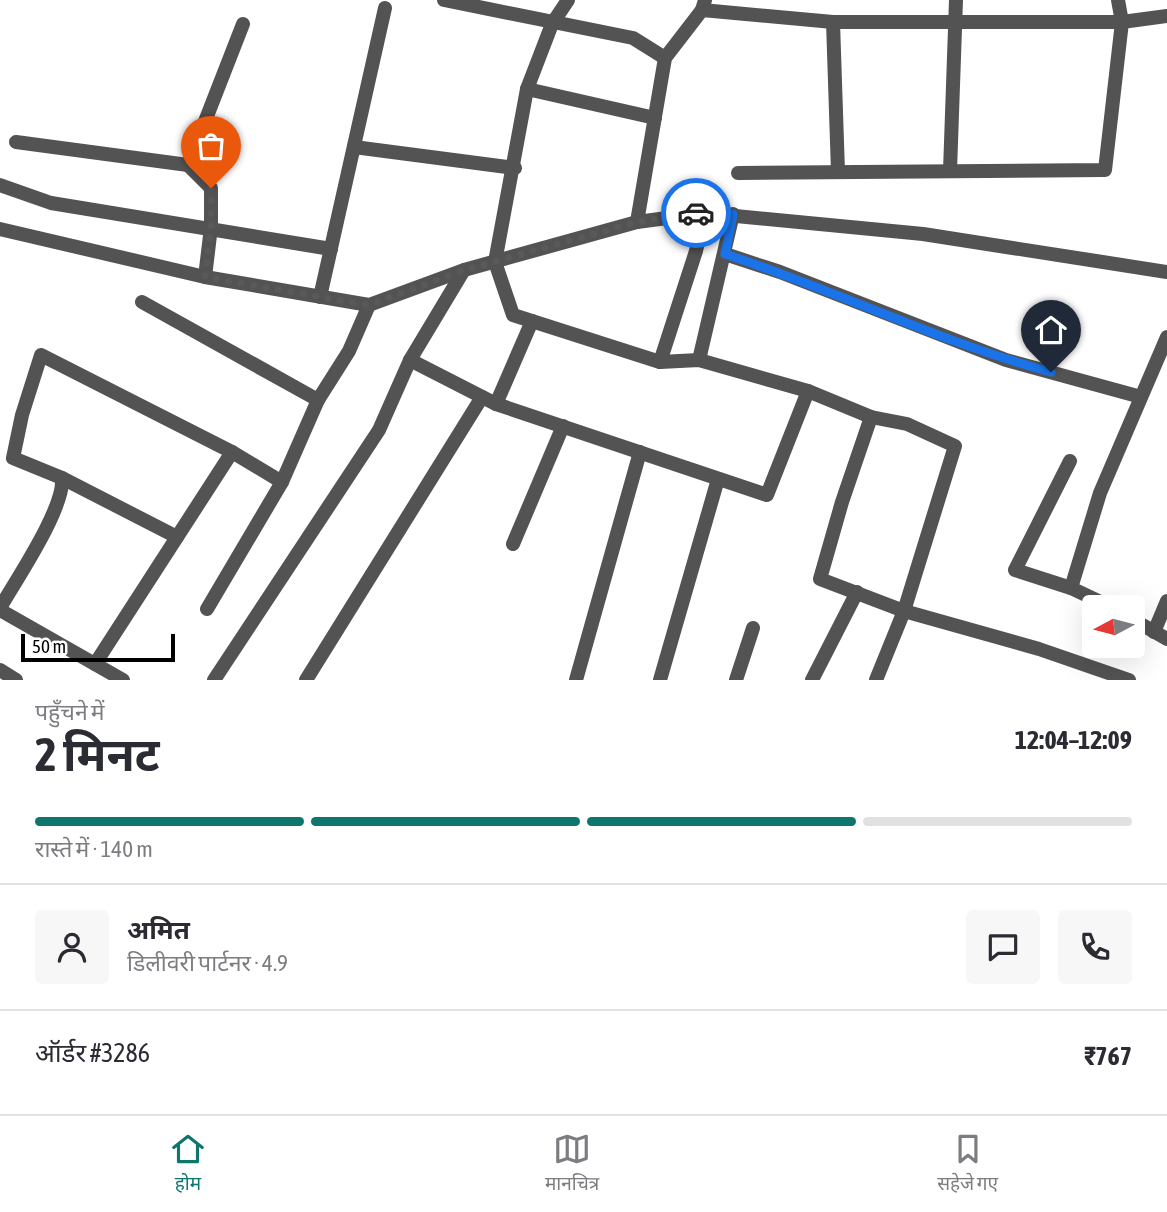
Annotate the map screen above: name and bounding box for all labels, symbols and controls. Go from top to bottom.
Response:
pin [181,116,241,188]
icon: bag [192,127,230,165]
courier [661,178,731,248]
icon: car [677,194,715,232]
pin [1021,300,1081,372]
icon: home [1032,311,1070,349]
north arrow [1082,595,1144,658]
map controls [1082,595,1145,658]
scale bar [21,631,175,663]
text: 50 m [32,635,66,657]
text: पहुँचने में [35,699,105,725]
text: 12:04–12:09 [1015,725,1132,755]
text: 2 मिनट [35,728,159,781]
text: रास्ते में · 140 m [35,836,153,862]
button: person [35,910,109,984]
button: chat [966,910,1040,984]
button: phone [1058,910,1132,984]
text: अमित [127,915,190,945]
text: डिलीवरी पार्टनर · 4.9 [127,950,288,976]
text: ऑर्डर #3286 [35,1038,150,1068]
text: ₹767 [1084,1041,1132,1071]
tab: होम [169,1130,207,1198]
tab: मानचित्र [545,1130,599,1198]
tab: सहेजे गए [937,1130,998,1198]

